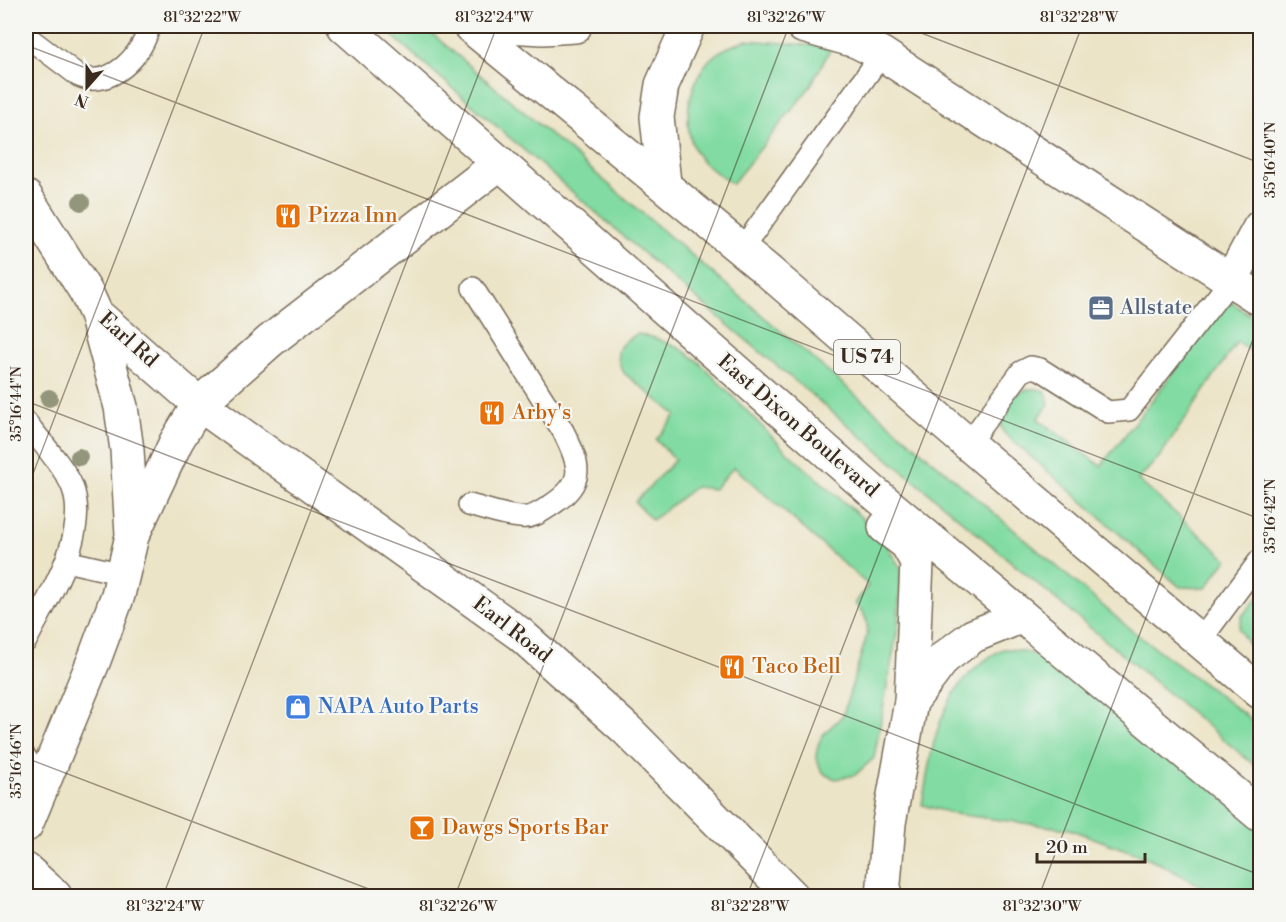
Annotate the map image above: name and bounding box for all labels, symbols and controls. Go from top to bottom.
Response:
text: 81°32'22"W [163,8,241,27]
text: 81°32'24"W [455,8,533,27]
text: 81°32'26"W [747,8,825,27]
text: 81°32'28"W [1040,8,1119,27]
north arrow [57,57,117,117]
text: N [72,88,91,112]
text: 35°16'40"N [1261,122,1280,198]
restaurant icon: Pizza Inn [273,201,303,231]
place label: Pizza Inn [308,203,398,229]
office icon: Allstate [1086,293,1116,323]
place label: Allstate [1119,295,1192,321]
street label: Earl Rd [93,307,163,373]
road number: US 74 [834,340,900,374]
street label: East Dixon Boulevard [712,349,884,503]
text: 35°16'44"N [7,366,26,442]
restaurant icon: Arby's [477,398,507,428]
place label: Arby's [511,400,571,426]
text: 35°16'42"N [1261,479,1280,553]
street label: Earl Road [467,591,557,669]
restaurant icon: Taco Bell [717,652,747,682]
place label: Taco Bell [752,654,841,680]
shop icon: NAPA Auto Parts [283,692,313,722]
place label: NAPA Auto Parts [318,694,479,720]
text: 35°16'46"N [7,723,26,799]
bar icon: Dawgs Sports Bar [407,813,437,843]
place label: Dawgs Sports Bar [442,815,609,841]
scale bar [1037,826,1145,864]
text: 20 m [1046,836,1088,859]
text: 81°32'24"W [126,897,204,916]
text: 81°32'26"W [419,897,497,916]
text: 81°32'28"W [711,897,790,916]
text: 81°32'30"W [1003,897,1082,916]

